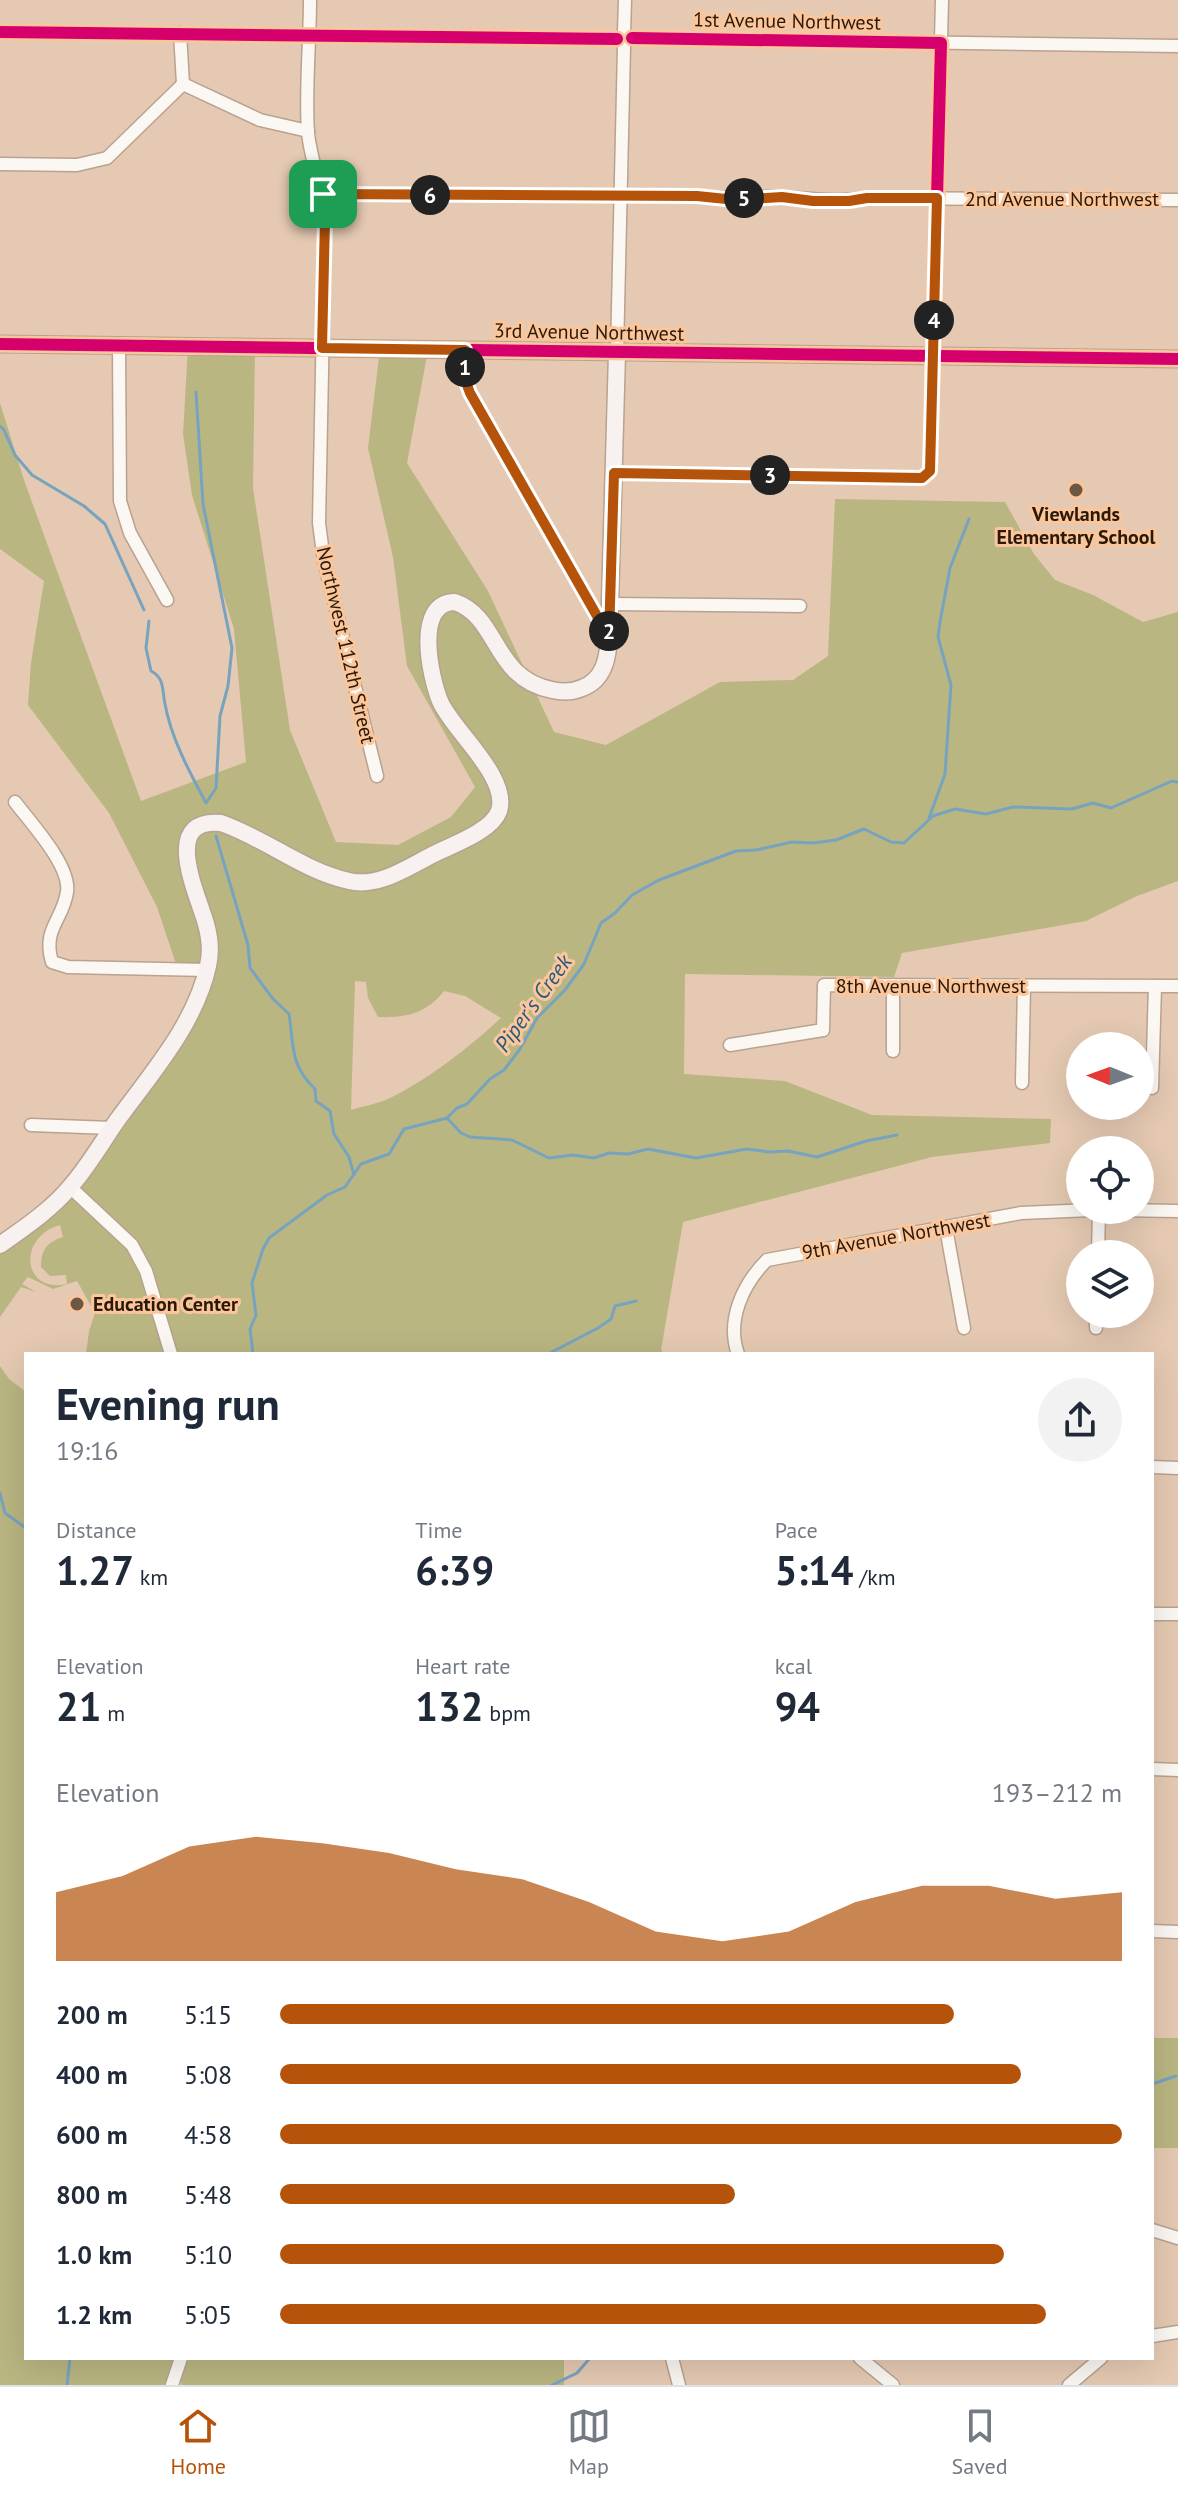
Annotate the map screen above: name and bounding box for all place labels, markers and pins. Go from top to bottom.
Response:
pin [289,160,357,228]
pin: 6 [410,175,450,215]
pin: 5 [724,178,764,218]
pin: 4 [914,300,954,340]
pin: 1 [445,347,485,387]
pin: 3 [750,455,790,495]
marker: Viewlands Elementary School [1067,481,1085,499]
place label: Viewlands Elementary School [997,501,1156,550]
pin: 2 [589,611,629,651]
place label: Education Center [93,1291,238,1317]
marker: Education Center [68,1295,86,1313]

